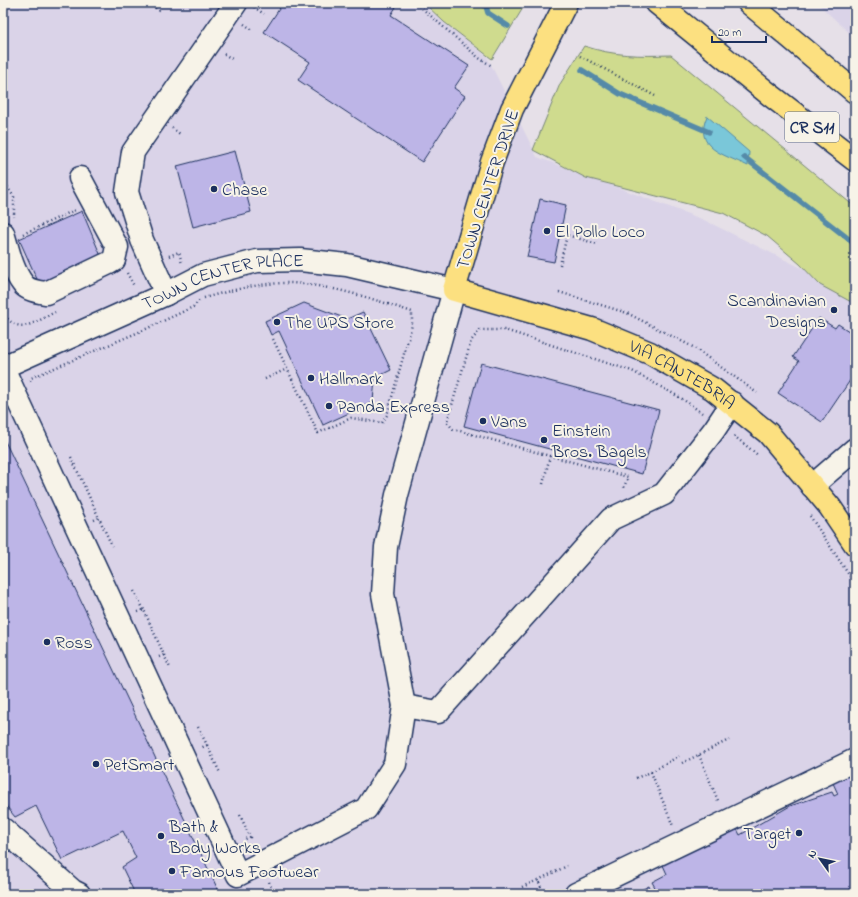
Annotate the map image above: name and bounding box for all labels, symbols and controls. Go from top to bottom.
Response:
scale bar [712,18,766,44]
text: 20 m [718,24,741,42]
street label: TOWN CENTER DRIVE [451,106,527,273]
road number: CR S11 [785,112,839,142]
place label: Chase [222,178,268,204]
marker: Chase [209,184,219,194]
place label: El Pollo Loco [555,220,645,246]
marker: El Pollo Loco [542,226,552,236]
street label: TOWN CENTER PLACE [138,249,304,318]
place label: Scandinavian Designs [727,289,826,337]
marker: Scandinavian Designs [829,305,839,315]
place label: The UPS Store [285,311,395,337]
marker: The UPS Store [272,317,282,327]
street label: VIA CANTEBRIA [624,334,740,417]
place label: Hallmark [319,367,382,393]
marker: Hallmark [306,373,316,383]
place label: Panda Express [337,395,450,421]
marker: Panda Express [324,401,334,411]
place label: Vans [490,410,527,436]
marker: Vans [478,416,488,426]
place label: Einstein Bros. Bagels [551,419,647,467]
marker: Einstein Bros. Bagels [539,435,549,445]
place label: Ross [55,631,93,657]
marker: Ross [42,637,52,647]
place label: PetSmart [104,753,174,779]
marker: PetSmart [91,759,101,769]
place label: Bath & Body Works [168,815,261,862]
place label: Target [743,822,791,849]
marker: Target [794,828,804,838]
marker: Bath & Body Works [156,831,166,841]
north arrow [800,839,840,879]
text: N [804,847,821,862]
place label: Famous Footwear [179,860,319,886]
marker: Famous Footwear [167,866,177,876]

